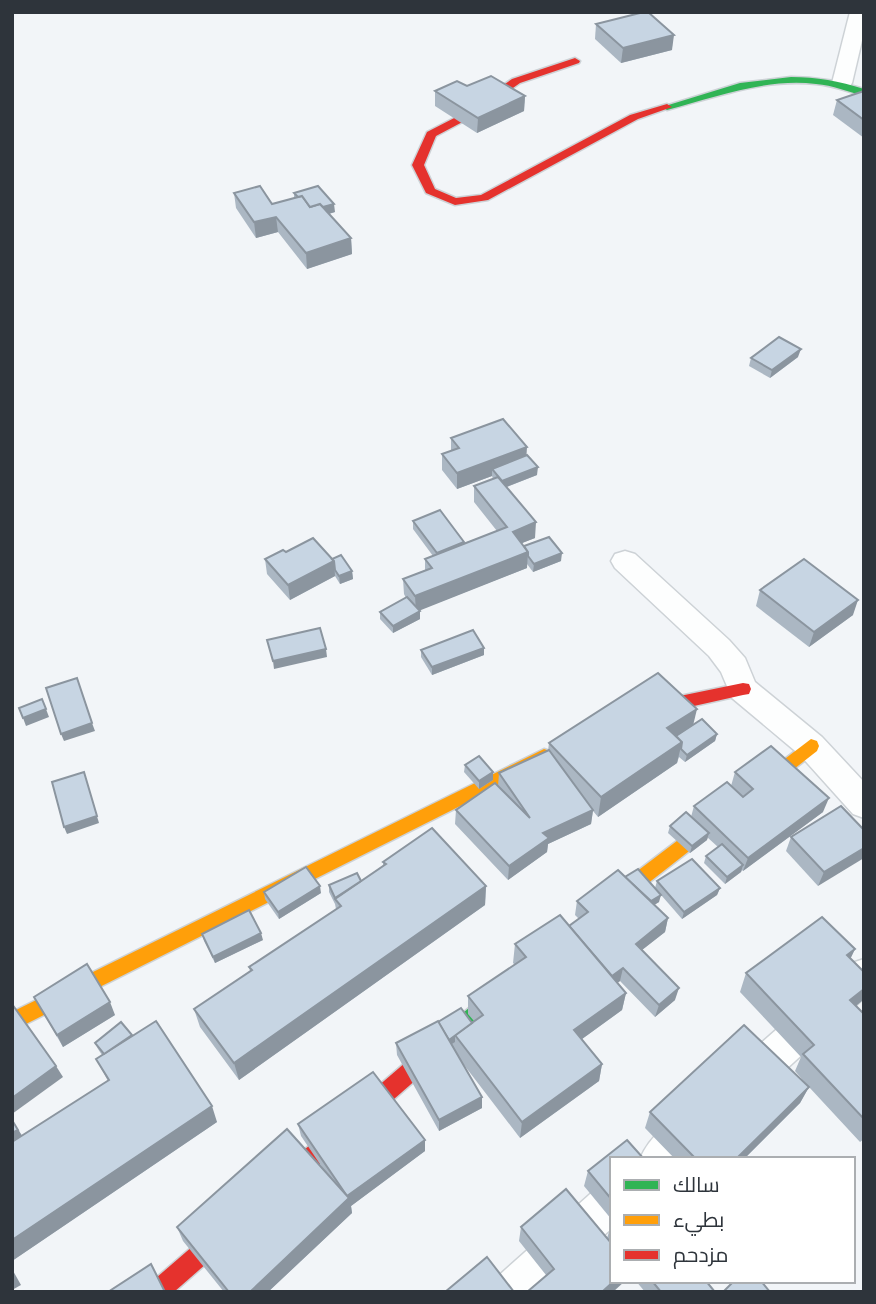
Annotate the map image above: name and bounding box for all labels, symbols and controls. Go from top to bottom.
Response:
legend [610,1157,855,1283]
text: سالك [673,1172,720,1198]
text: بطيء [673,1207,724,1236]
text: مزدحم [673,1242,728,1269]

